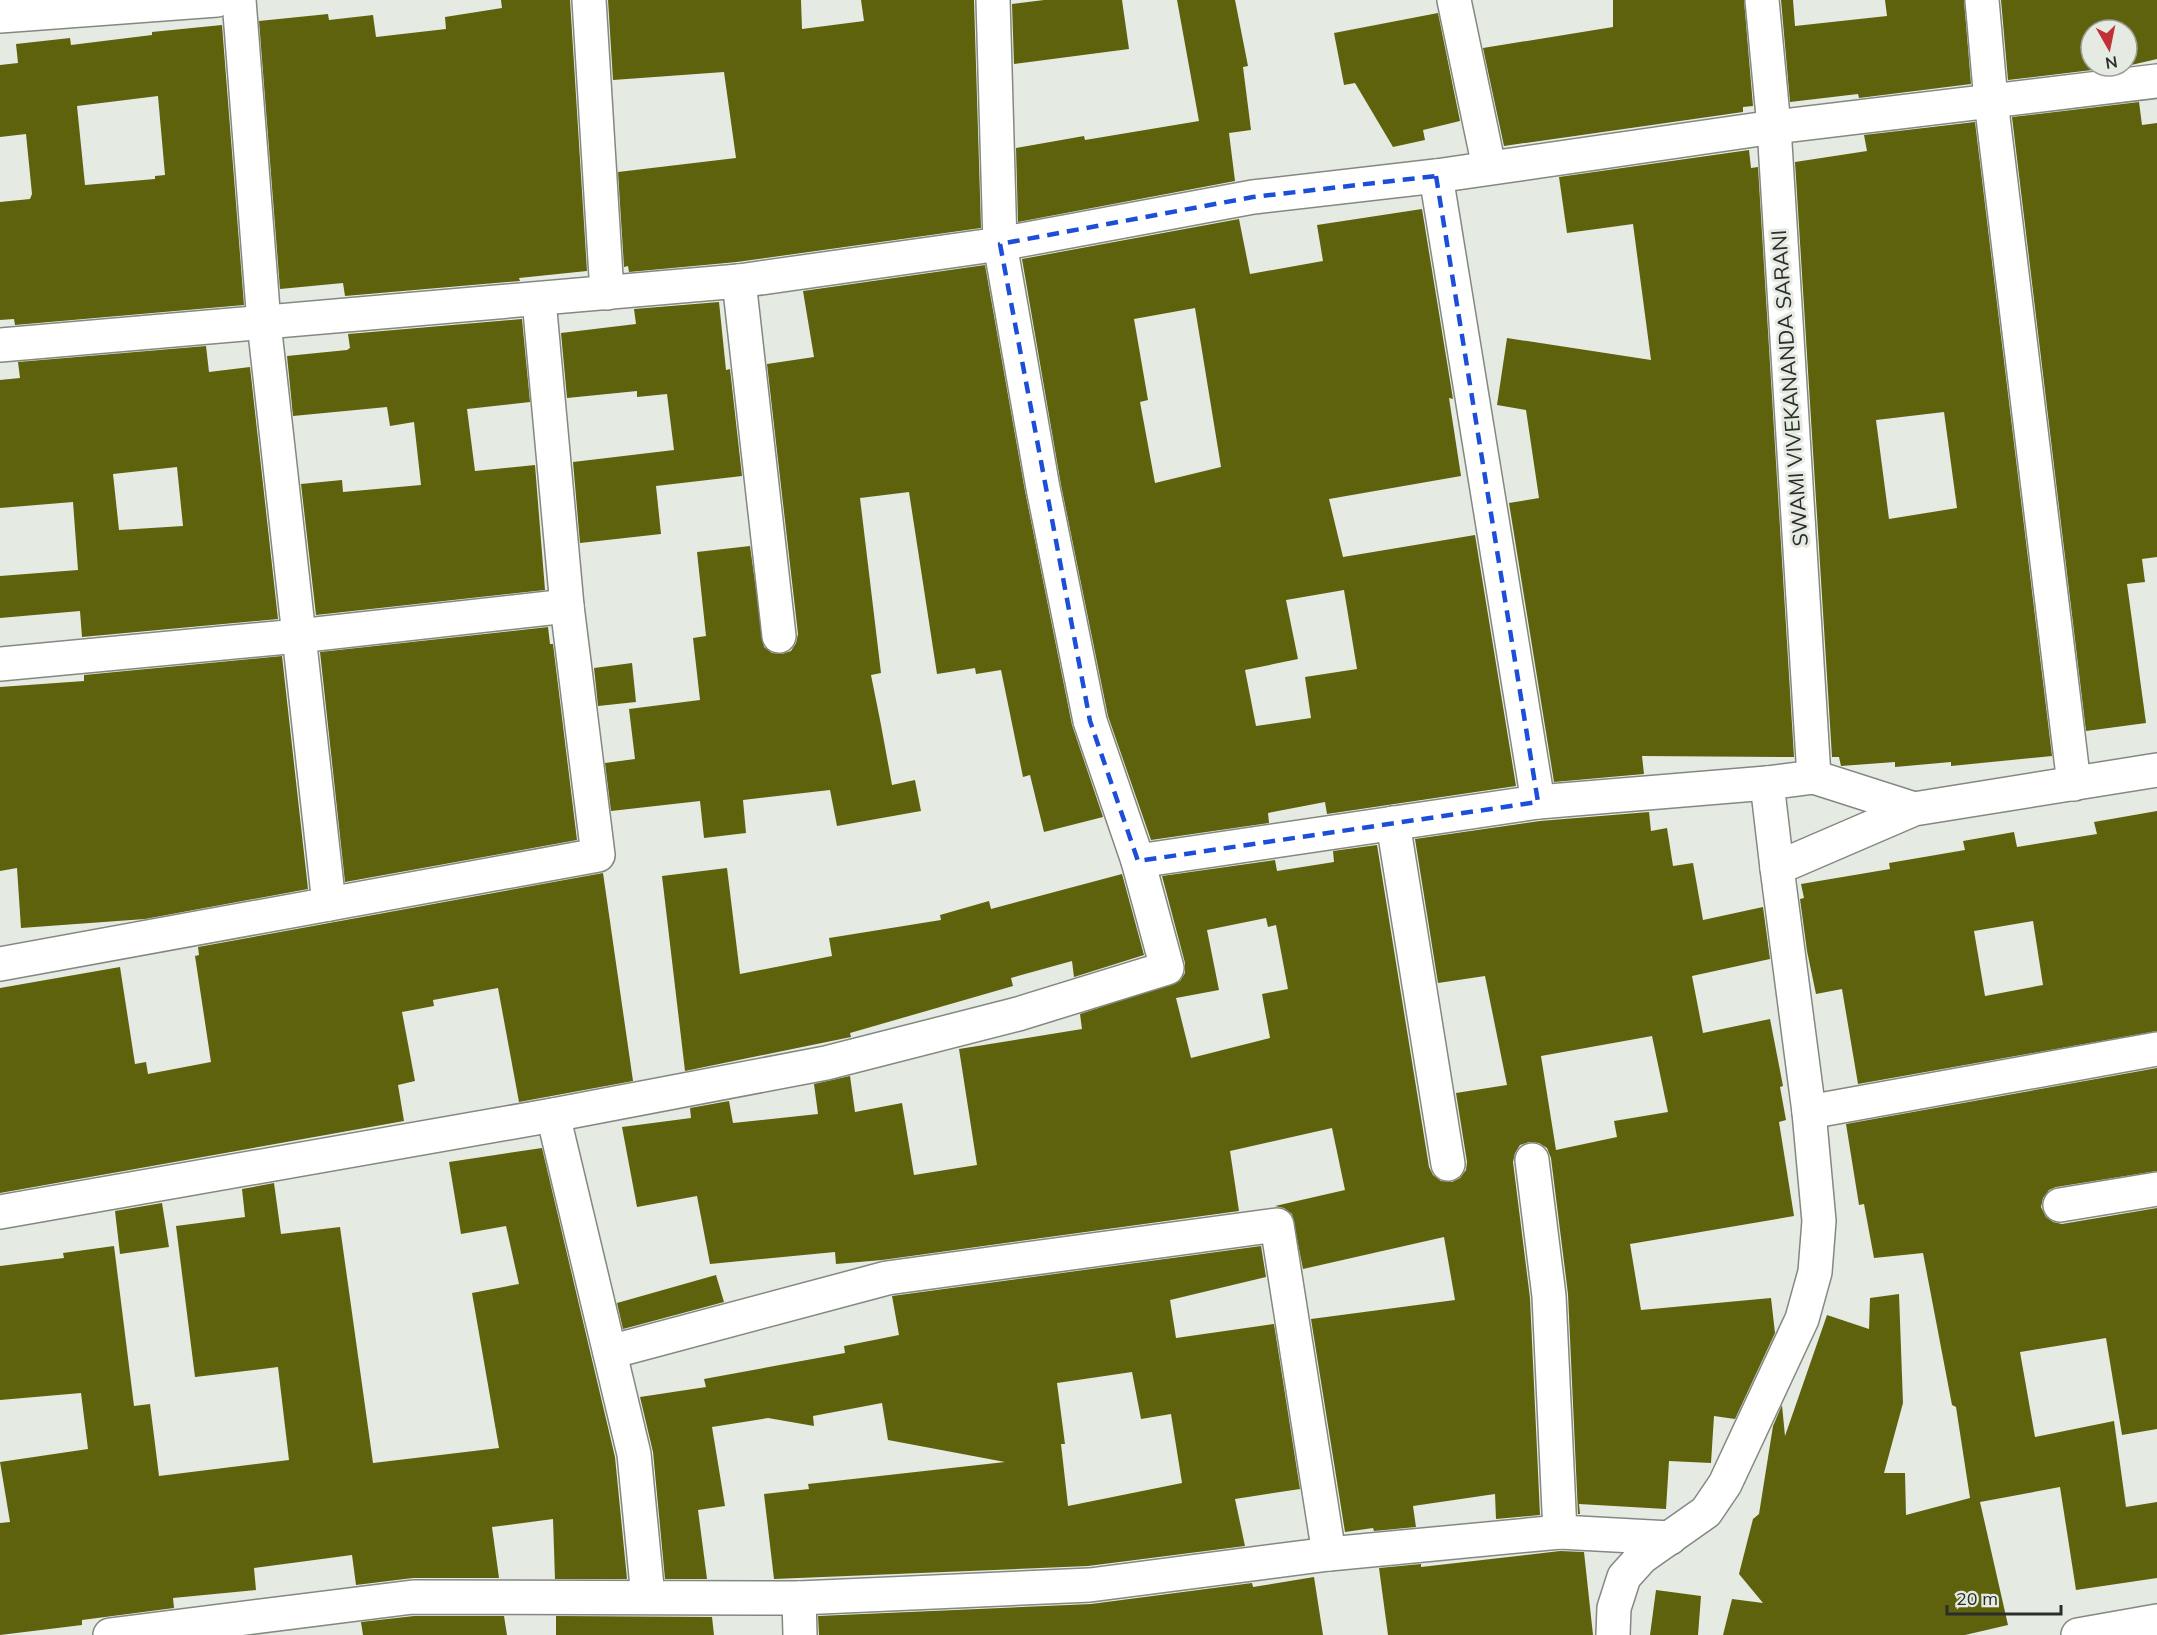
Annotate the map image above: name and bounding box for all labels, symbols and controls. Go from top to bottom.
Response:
north arrow [2079,18,2139,78]
text: N [2104,52,2119,74]
street label: SWAMI VIVEKANANDA SARANI [1765,229,1813,547]
scale bar [1947,1578,2061,1616]
text: 20 m [1956,1587,1998,1610]

